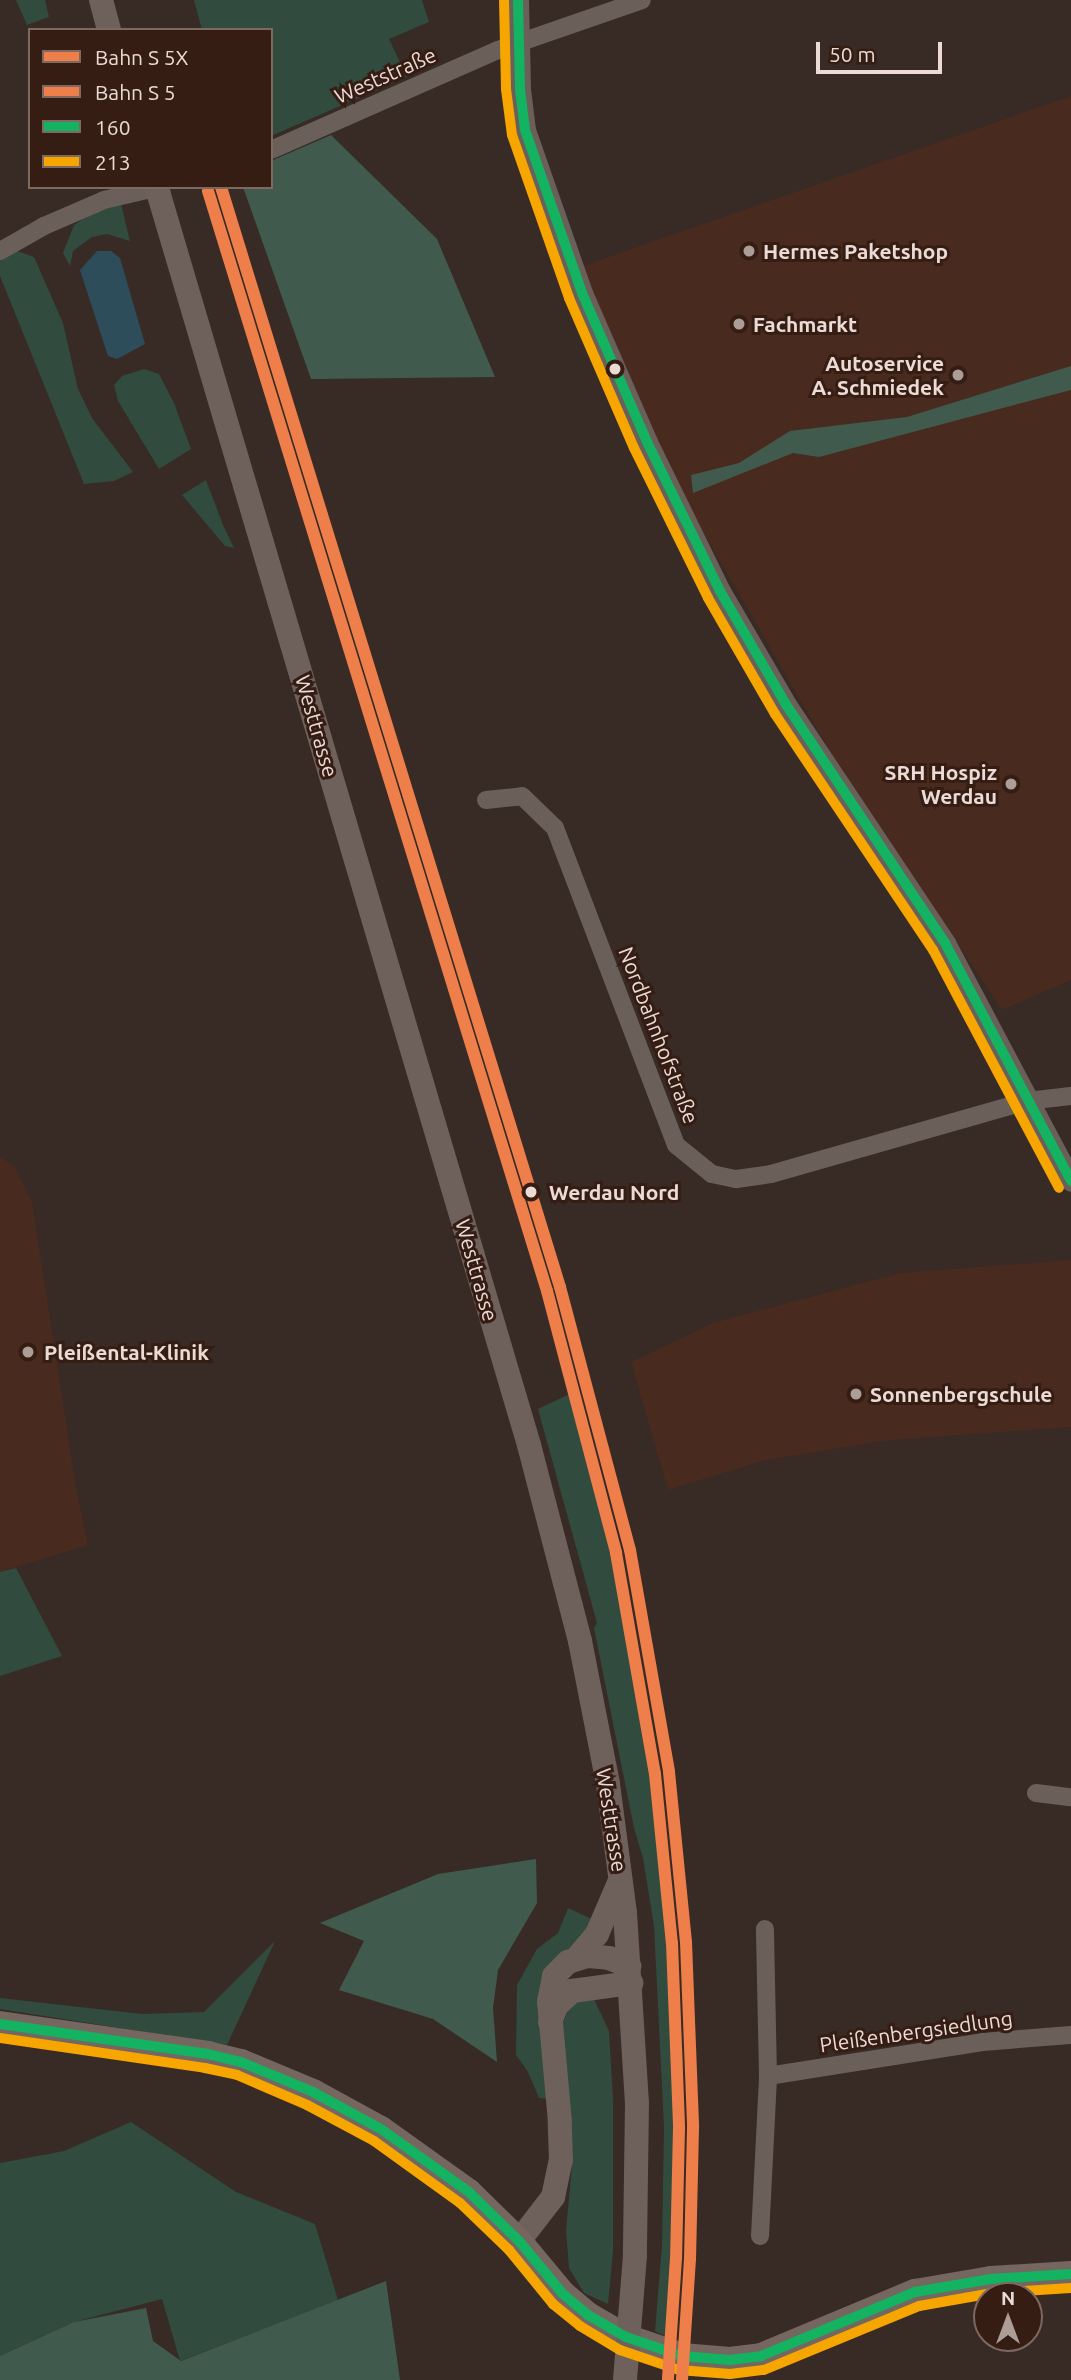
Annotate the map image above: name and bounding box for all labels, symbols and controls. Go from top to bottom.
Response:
legend [28,28,273,189]
scale bar [819,28,945,72]
street label: Weststraße [330,41,440,109]
text: 50 m [829,42,876,66]
text: Bahn S 5X [95,45,189,69]
text: Bahn S 5 [95,80,176,104]
text: 160 [95,115,131,139]
text: 213 [95,150,131,174]
place label: Hermes Paketshop [763,238,948,264]
marker: Hermes Paketshop [741,243,757,259]
place label: Fachmarkt [753,311,857,337]
marker: Fachmarkt [731,316,747,332]
place label: Autoservice A. Schmiedek [811,350,944,400]
unlabelled marker [608,362,622,376]
marker: Autoservice A. Schmiedek [950,367,966,383]
street label: Westtrasse [290,672,344,780]
place label: SRH Hospiz Werdau [885,759,997,809]
marker: SRH Hospiz Werdau [1003,776,1019,792]
street label: Nordbahnhofstraße [614,943,704,1127]
place label: Werdau Nord [549,1179,679,1205]
marker: Werdau Nord [519,1180,543,1204]
street label: Westtrasse [450,1216,504,1324]
place label: Pleißental-Klinik [44,1339,209,1365]
marker: Pleißental-Klinik [18,1342,38,1362]
place label: Sonnenbergschule [870,1381,1052,1407]
marker: Sonnenbergschule [848,1386,864,1402]
street label: Westtrasse [591,1766,633,1874]
street label: Pleißenbergsiedlung [818,2005,1014,2057]
north arrow [973,2282,1043,2352]
text: N [1001,2287,1015,2309]

